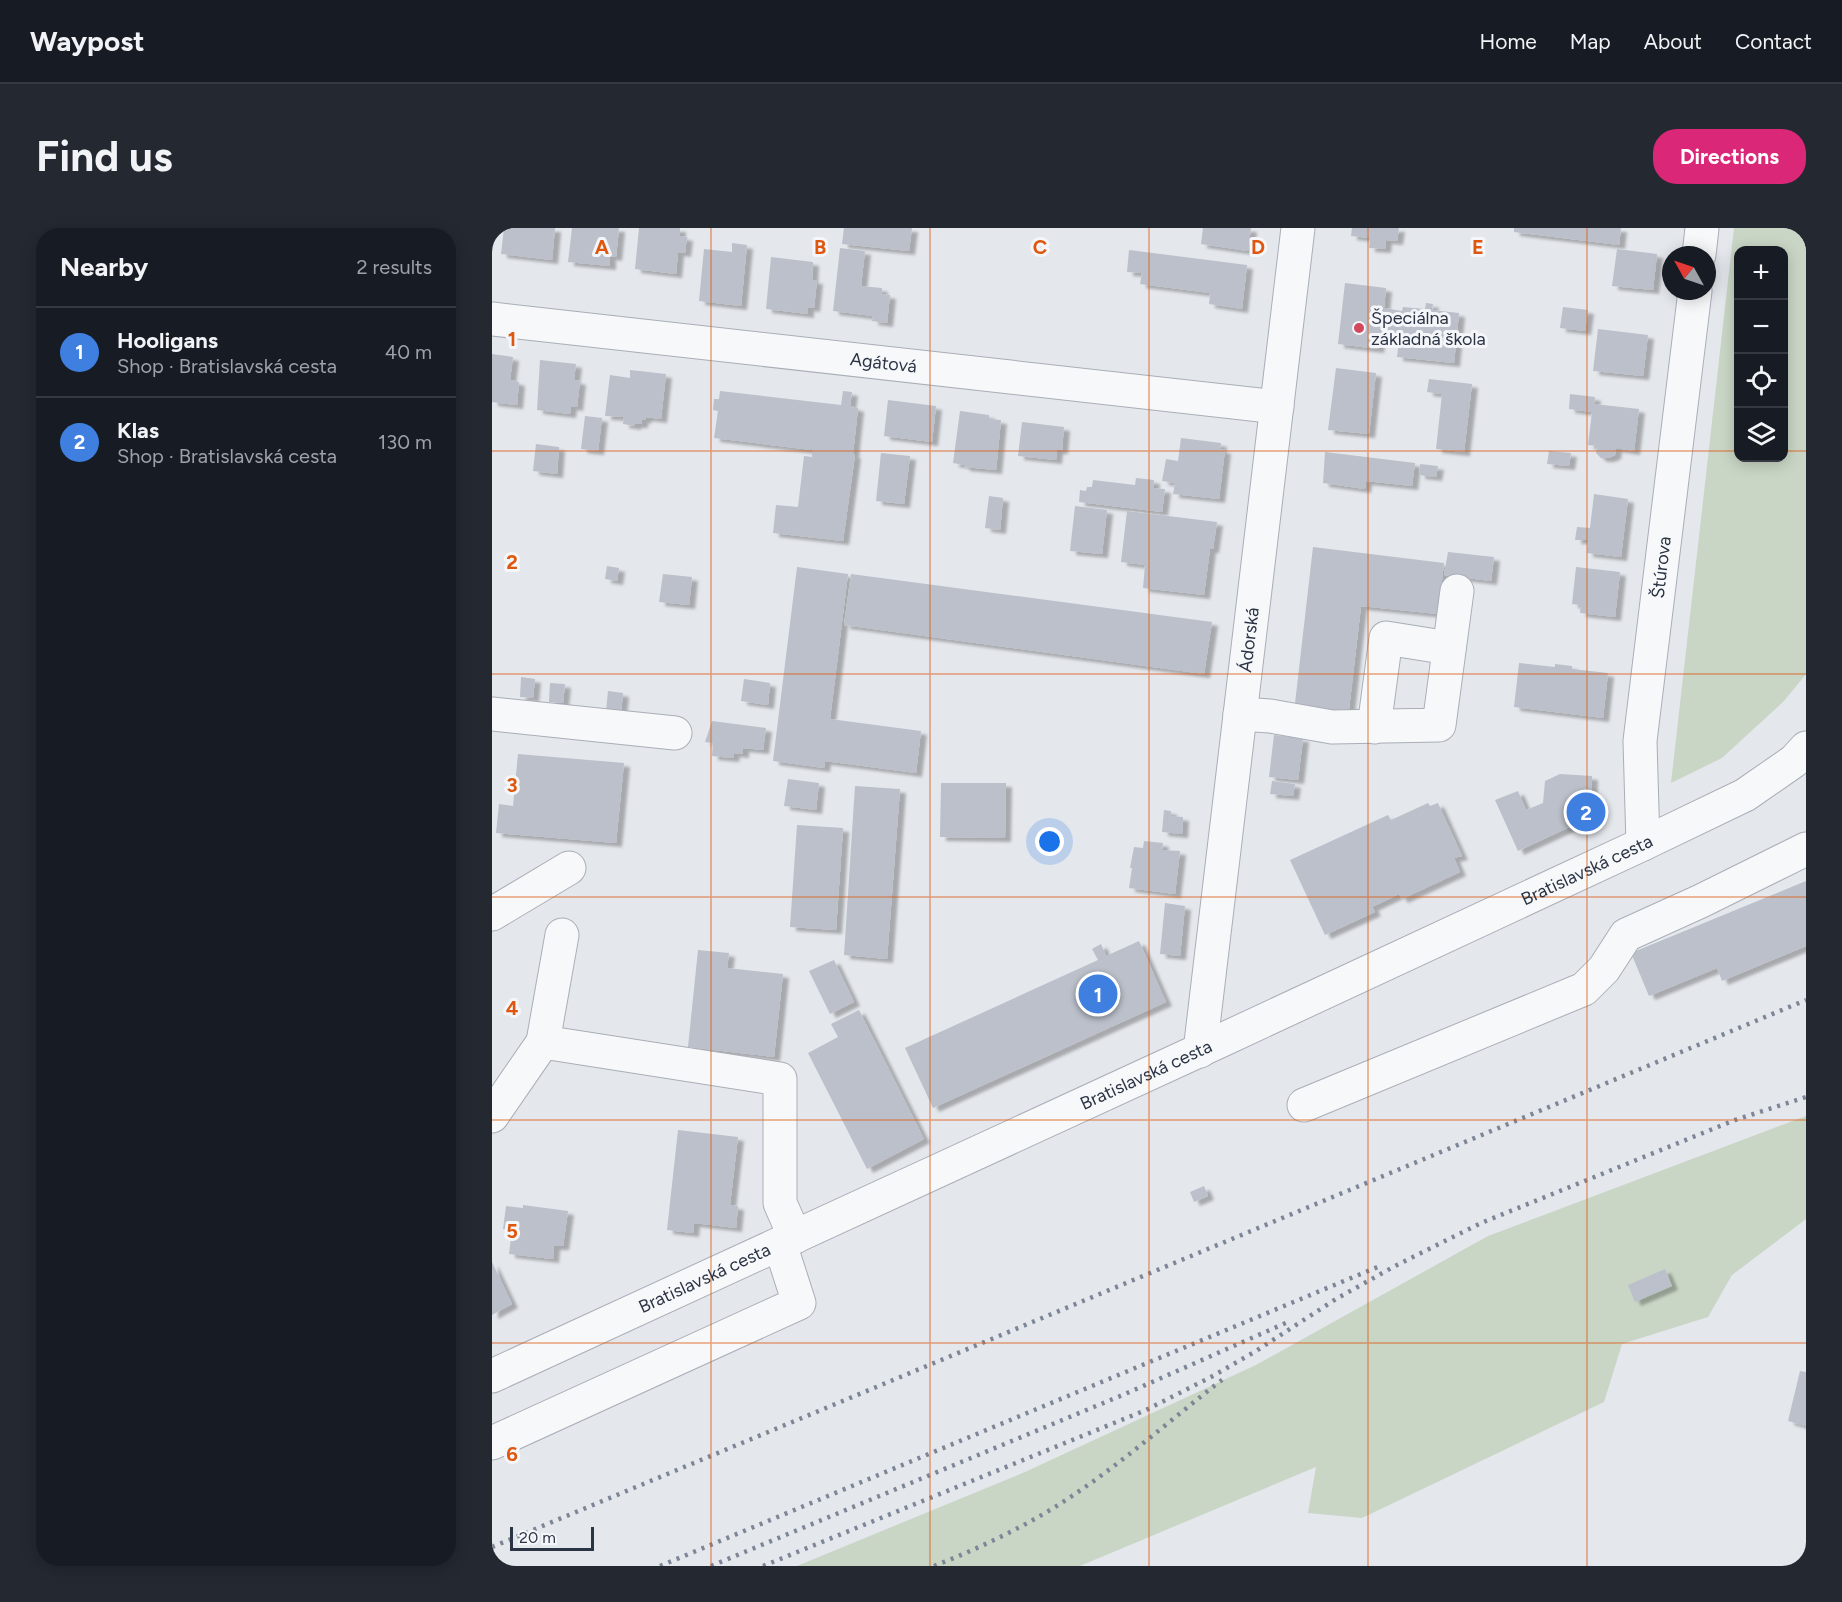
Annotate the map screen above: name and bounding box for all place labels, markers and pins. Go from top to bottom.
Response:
place label: Špeciálna základná škola [1371,307,1486,350]
marker: Špeciálna základná škola [1352,321,1366,335]
pin: 2 [1566,790,1606,834]
pin: 1 [1078,972,1118,1017]

